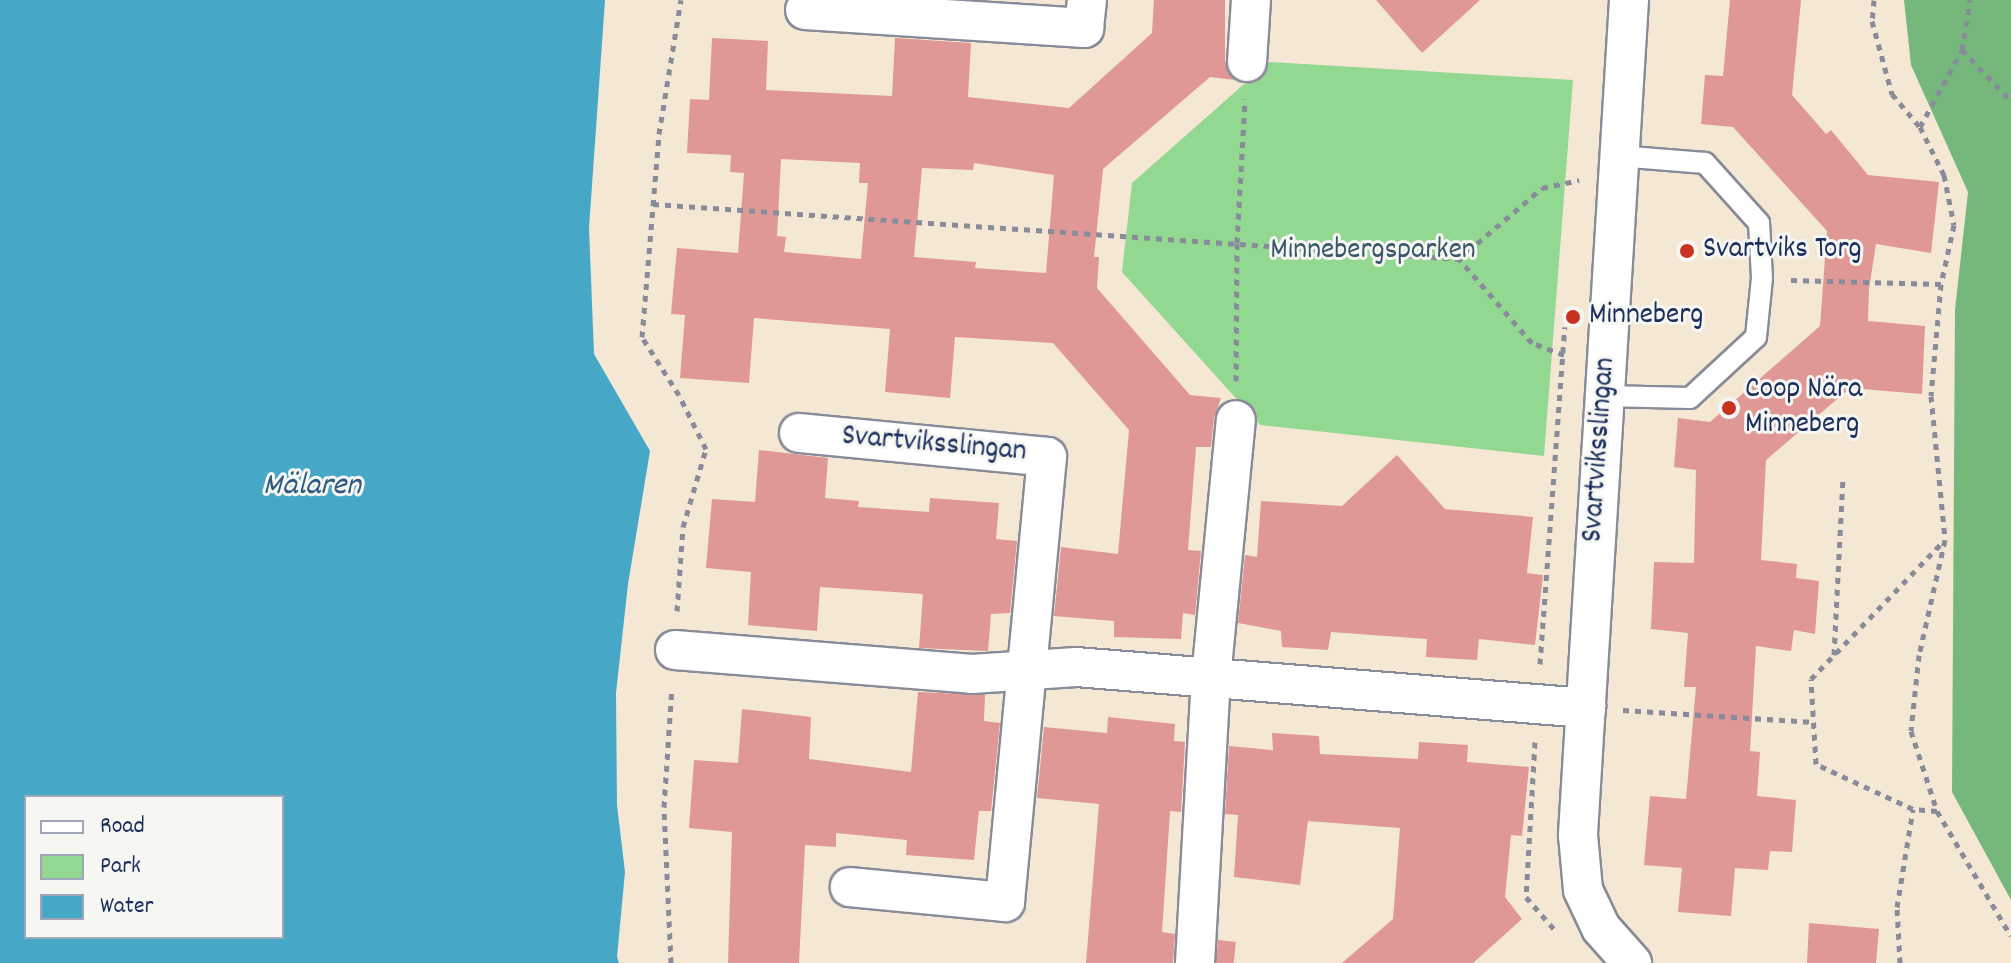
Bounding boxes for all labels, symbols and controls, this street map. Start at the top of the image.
place label: Svartviks Torg [1703,233,1862,269]
park label: Minnebergsparken [1270,234,1476,270]
marker: Svartviks Torg [1678,242,1696,260]
place label: Minneberg [1589,299,1703,335]
marker: Minneberg [1564,308,1582,326]
street label: Svartviksslingan [1577,356,1625,544]
place label: Coop Nära Minneberg [1745,373,1862,444]
marker: Coop Nära Minneberg [1720,399,1738,417]
street label: Svartviksslingan [840,420,1028,472]
water label: Mälaren [263,468,361,506]
legend [24,795,284,939]
text: Road [100,810,145,844]
text: Park [100,850,141,884]
text: Water [100,890,153,924]

